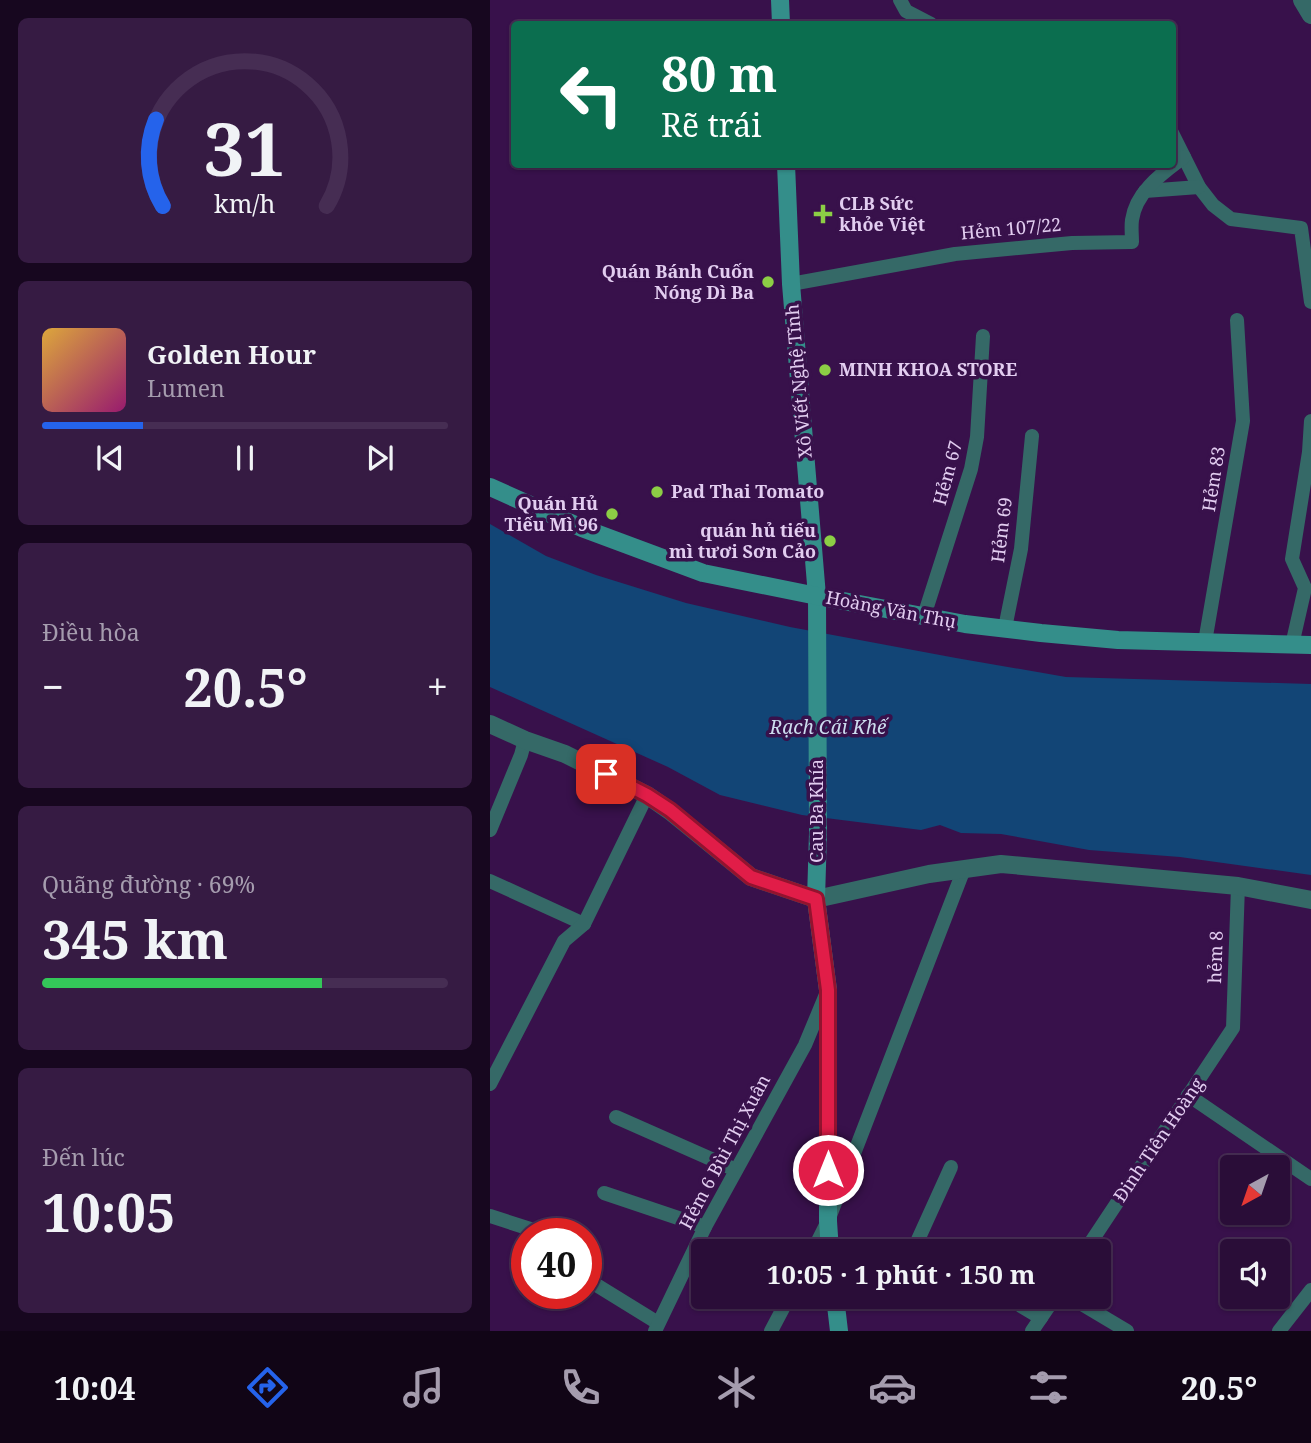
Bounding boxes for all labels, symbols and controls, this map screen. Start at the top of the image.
text: 80 m [661,40,777,106]
icon: left [546,49,637,140]
text: 31 [204,99,286,198]
text: Rẽ trái [661,103,761,146]
text: km/h [214,186,276,220]
place label: CLB Sức khỏe Việt [839,191,925,236]
marker: CLB Sức khỏe Việt [813,204,833,224]
street label: Hẻm 107/22 [960,212,1062,244]
place label: Quán Bánh Cuốn Nóng Dì Ba [602,259,754,304]
marker: Quán Bánh Cuốn Nóng Dì Ba [760,274,776,290]
street label: Xô Viết Nghệ Tĩnh [779,303,817,459]
text: Golden Hour [147,336,316,372]
place label: MINH KHOA STORE [839,357,1017,381]
marker: MINH KHOA STORE [817,362,833,378]
text: Lumen [147,372,225,404]
street label: Hẻm 67 [927,438,967,508]
icon: previous [91,439,129,477]
icon: pause [226,439,264,477]
icon: next [361,439,399,477]
street label: Hẻm 83 [1196,445,1230,513]
place label: Pad Thai Tomato [671,479,824,503]
marker: Pad Thai Tomato [649,484,665,500]
place label: Quán Hủ Tiếu Mì 96 [504,491,598,536]
street label: Hẻm 69 [985,496,1017,564]
marker: Quán Hủ Tiếu Mì 96 [604,506,620,522]
place label: quán hủ tiếu mì tươi Sơn Cảo [669,518,816,563]
marker: quán hủ tiếu mì tươi Sơn Cảo [822,533,838,549]
street label: Hoàng Văn Thụ [824,585,959,634]
text: Điều hòa [42,616,140,648]
text: 20.5° [183,651,308,722]
text: − [42,660,64,712]
text: + [427,660,448,712]
water label: Rạch Cái Khế [769,714,890,740]
pin [576,744,636,804]
icon: arrive [587,755,625,793]
street label: Cau Ba Khía [804,759,828,863]
text: Quãng đường · 69% [42,868,255,900]
text: 345 km [42,903,228,974]
street label: hẻm 8 [1202,930,1228,984]
street label: Hẻm 6 Bùi Thị Xuân [673,1070,775,1233]
street label: Đinh Tiên Hoàng [1108,1072,1209,1206]
position arrow [791,1133,865,1207]
text: Đến lúc [42,1141,125,1173]
north arrow [1220,1155,1290,1225]
map controls [1220,1155,1290,1309]
text: 10:05 [42,1176,175,1247]
speed limit sign: 40 [511,1218,602,1309]
button: sound [1220,1239,1290,1309]
text: 10:05 · 1 phút · 150 m [767,1256,1035,1292]
icon: directions [243,1363,292,1412]
icon: music [399,1363,448,1412]
icon: phone [556,1363,605,1412]
icon: climate [712,1363,761,1412]
icon: car [868,1363,917,1412]
icon: filters [1024,1363,1073,1412]
text: 10:04 [54,1366,136,1409]
text: 20.5° [1181,1366,1257,1409]

